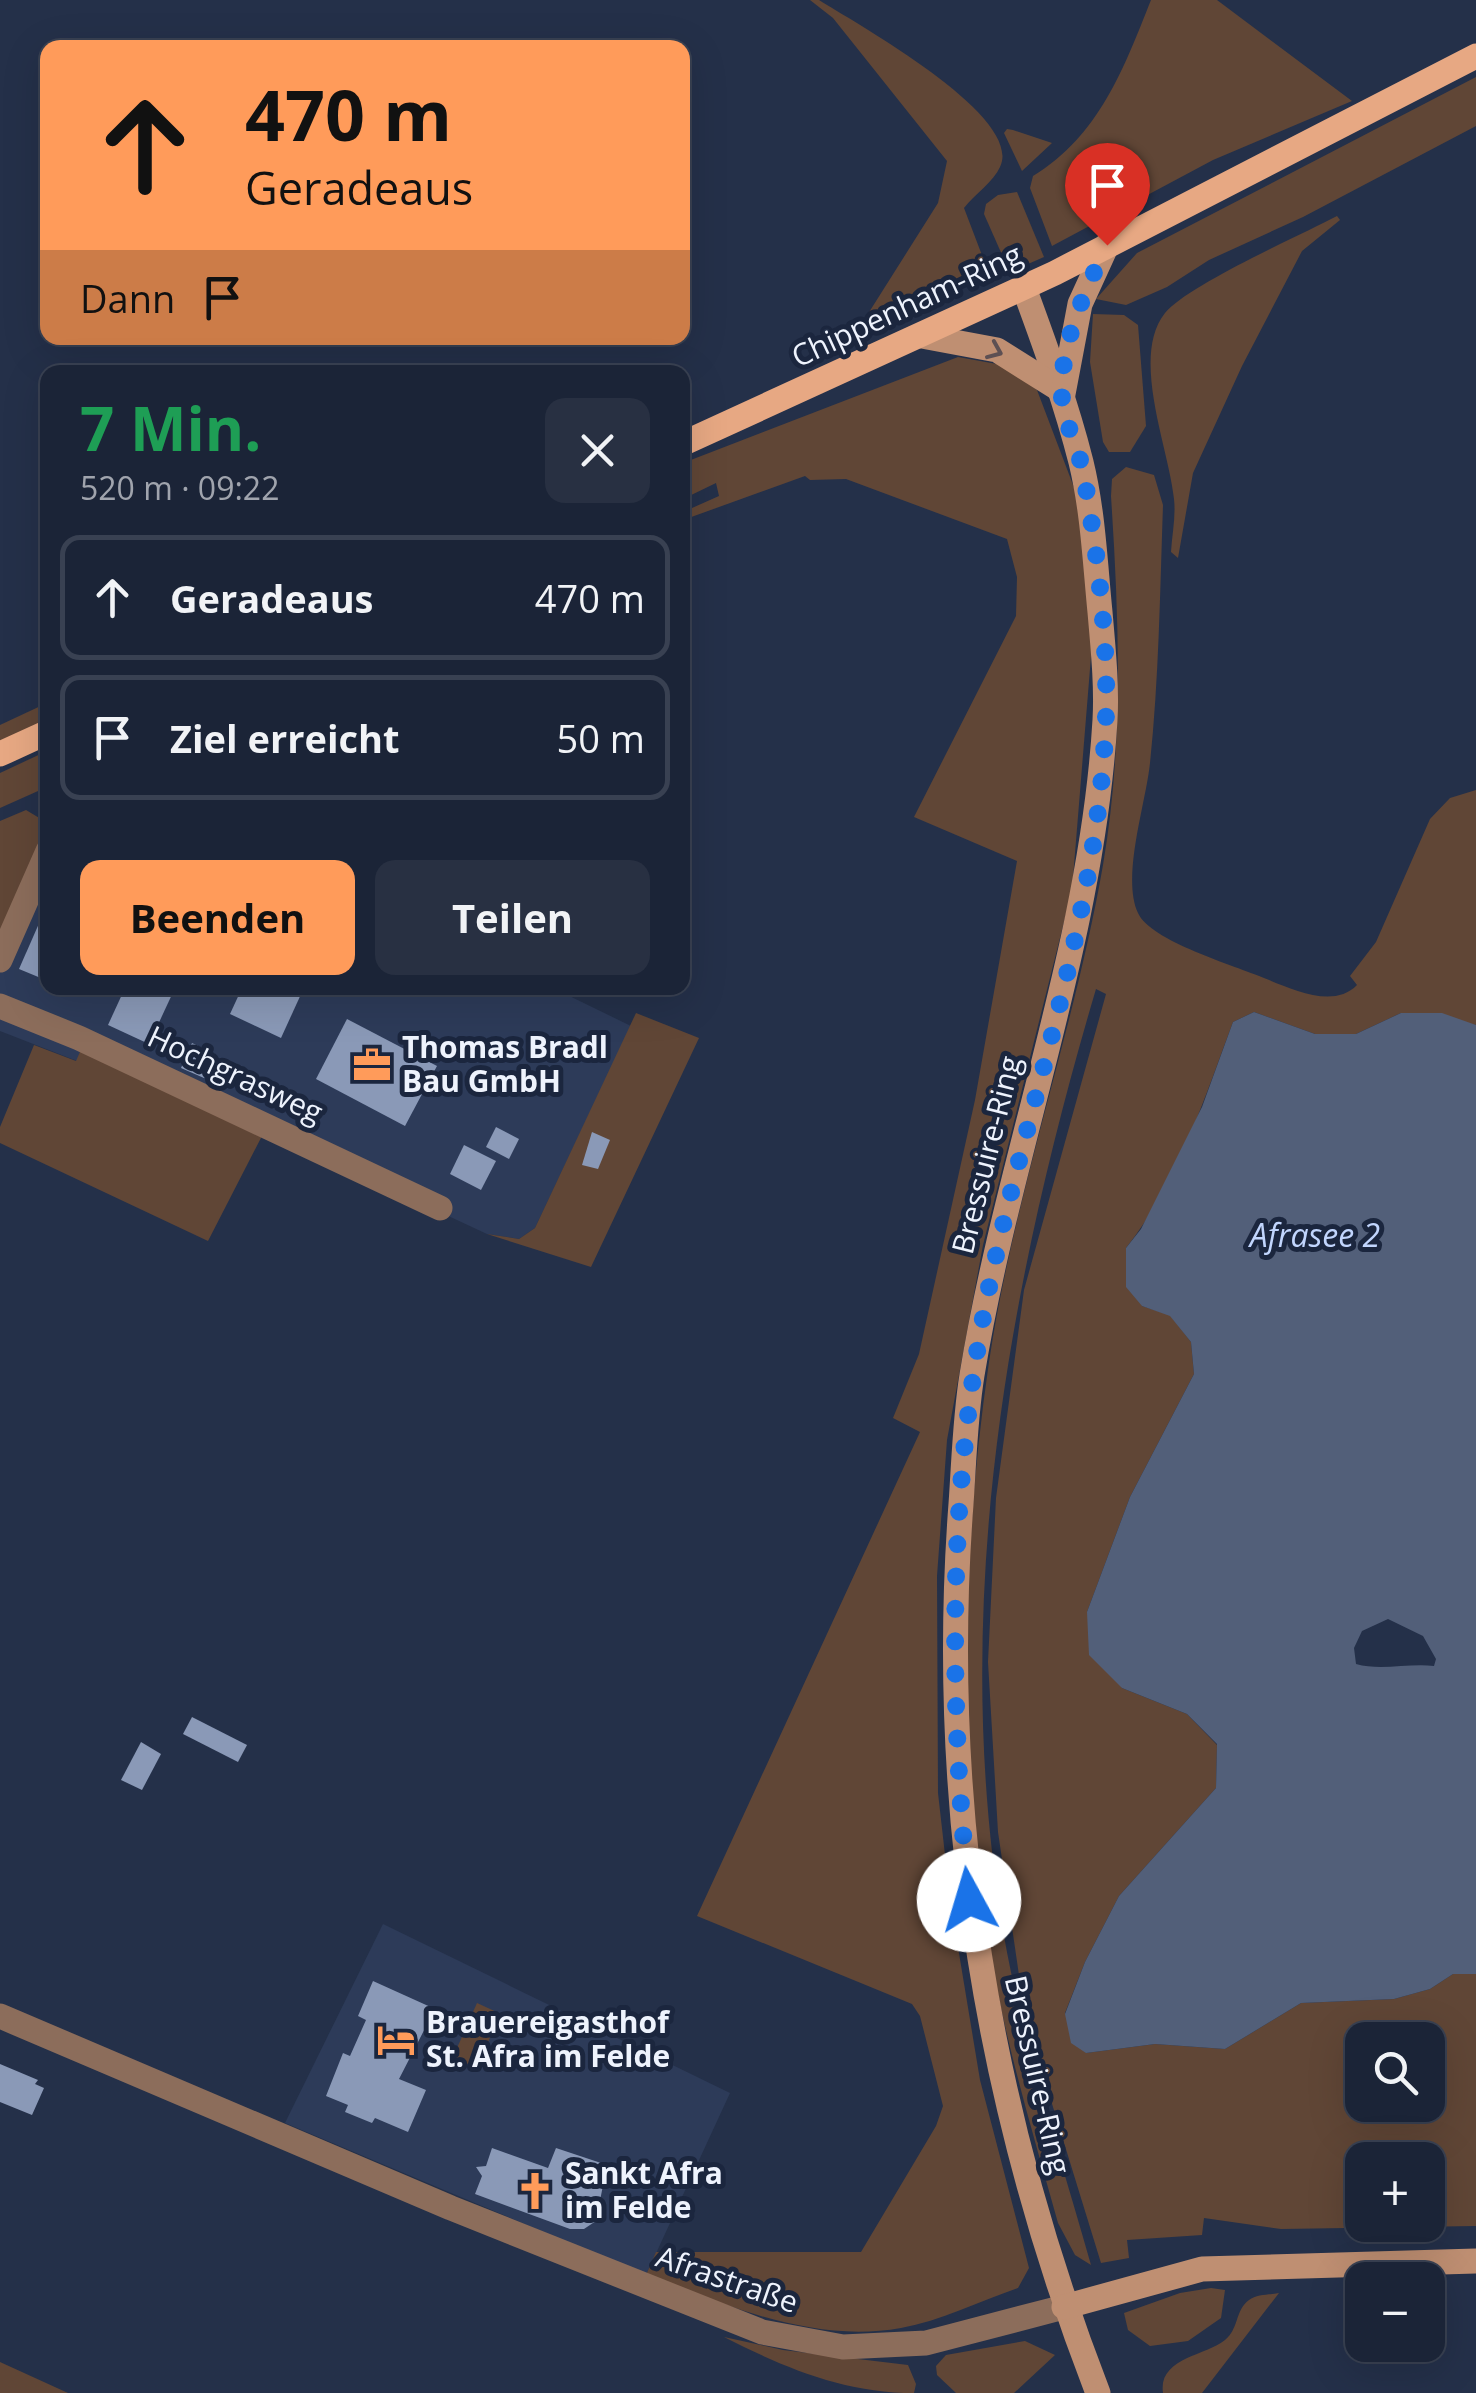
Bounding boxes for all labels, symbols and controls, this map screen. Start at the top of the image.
text: 470 m [245,66,452,162]
icon: ahead [80,80,210,210]
pin [1065,143,1150,246]
text: Geradeaus [245,157,473,218]
icon: arrive [1080,158,1135,213]
street label: Chippenham-Ring [784,233,1028,376]
icon: arrive [195,270,250,325]
text: Dann [80,272,175,324]
one-way arrow [985,339,1003,359]
text: 7 Min. [80,387,261,469]
button: close [545,398,650,503]
text: 520 m · 09:22 [80,466,279,509]
icon: ahead [85,570,140,625]
text: Geradeaus [170,572,374,624]
text: 470 m [535,572,645,624]
icon: arrive [85,710,140,765]
text: Ziel erreicht [170,712,400,764]
text: 50 m [556,712,645,764]
button: Beenden [80,860,355,975]
button: Teilen [375,860,650,975]
street label: Hochgrasweg [141,1015,330,1132]
place label: Thomas Bradl Bau GmbH [402,1026,608,1101]
office icon: Thomas Bradl Bau GmbH [351,1044,393,1086]
street label: Bressuire-Ring [941,1051,1030,1258]
water label: Afrasee 2 [1248,1213,1380,1256]
position arrow [917,1848,1021,1952]
street label: Bressuire-Ring [996,1971,1081,2178]
place label: Brauereigasthof St. Afra im Felde [426,2001,670,2076]
hotel icon: Brauereigasthof St. Afra im Felde [375,2019,417,2061]
map controls [1345,2022,1445,2362]
button: search [1345,2022,1445,2122]
button: + [1345,2142,1445,2242]
place label: Sankt Afra im Felde [565,2152,723,2227]
church icon: Sankt Afra im Felde [514,2170,556,2212]
street label: Afrastraße [651,2235,804,2322]
button: − [1345,2262,1445,2362]

